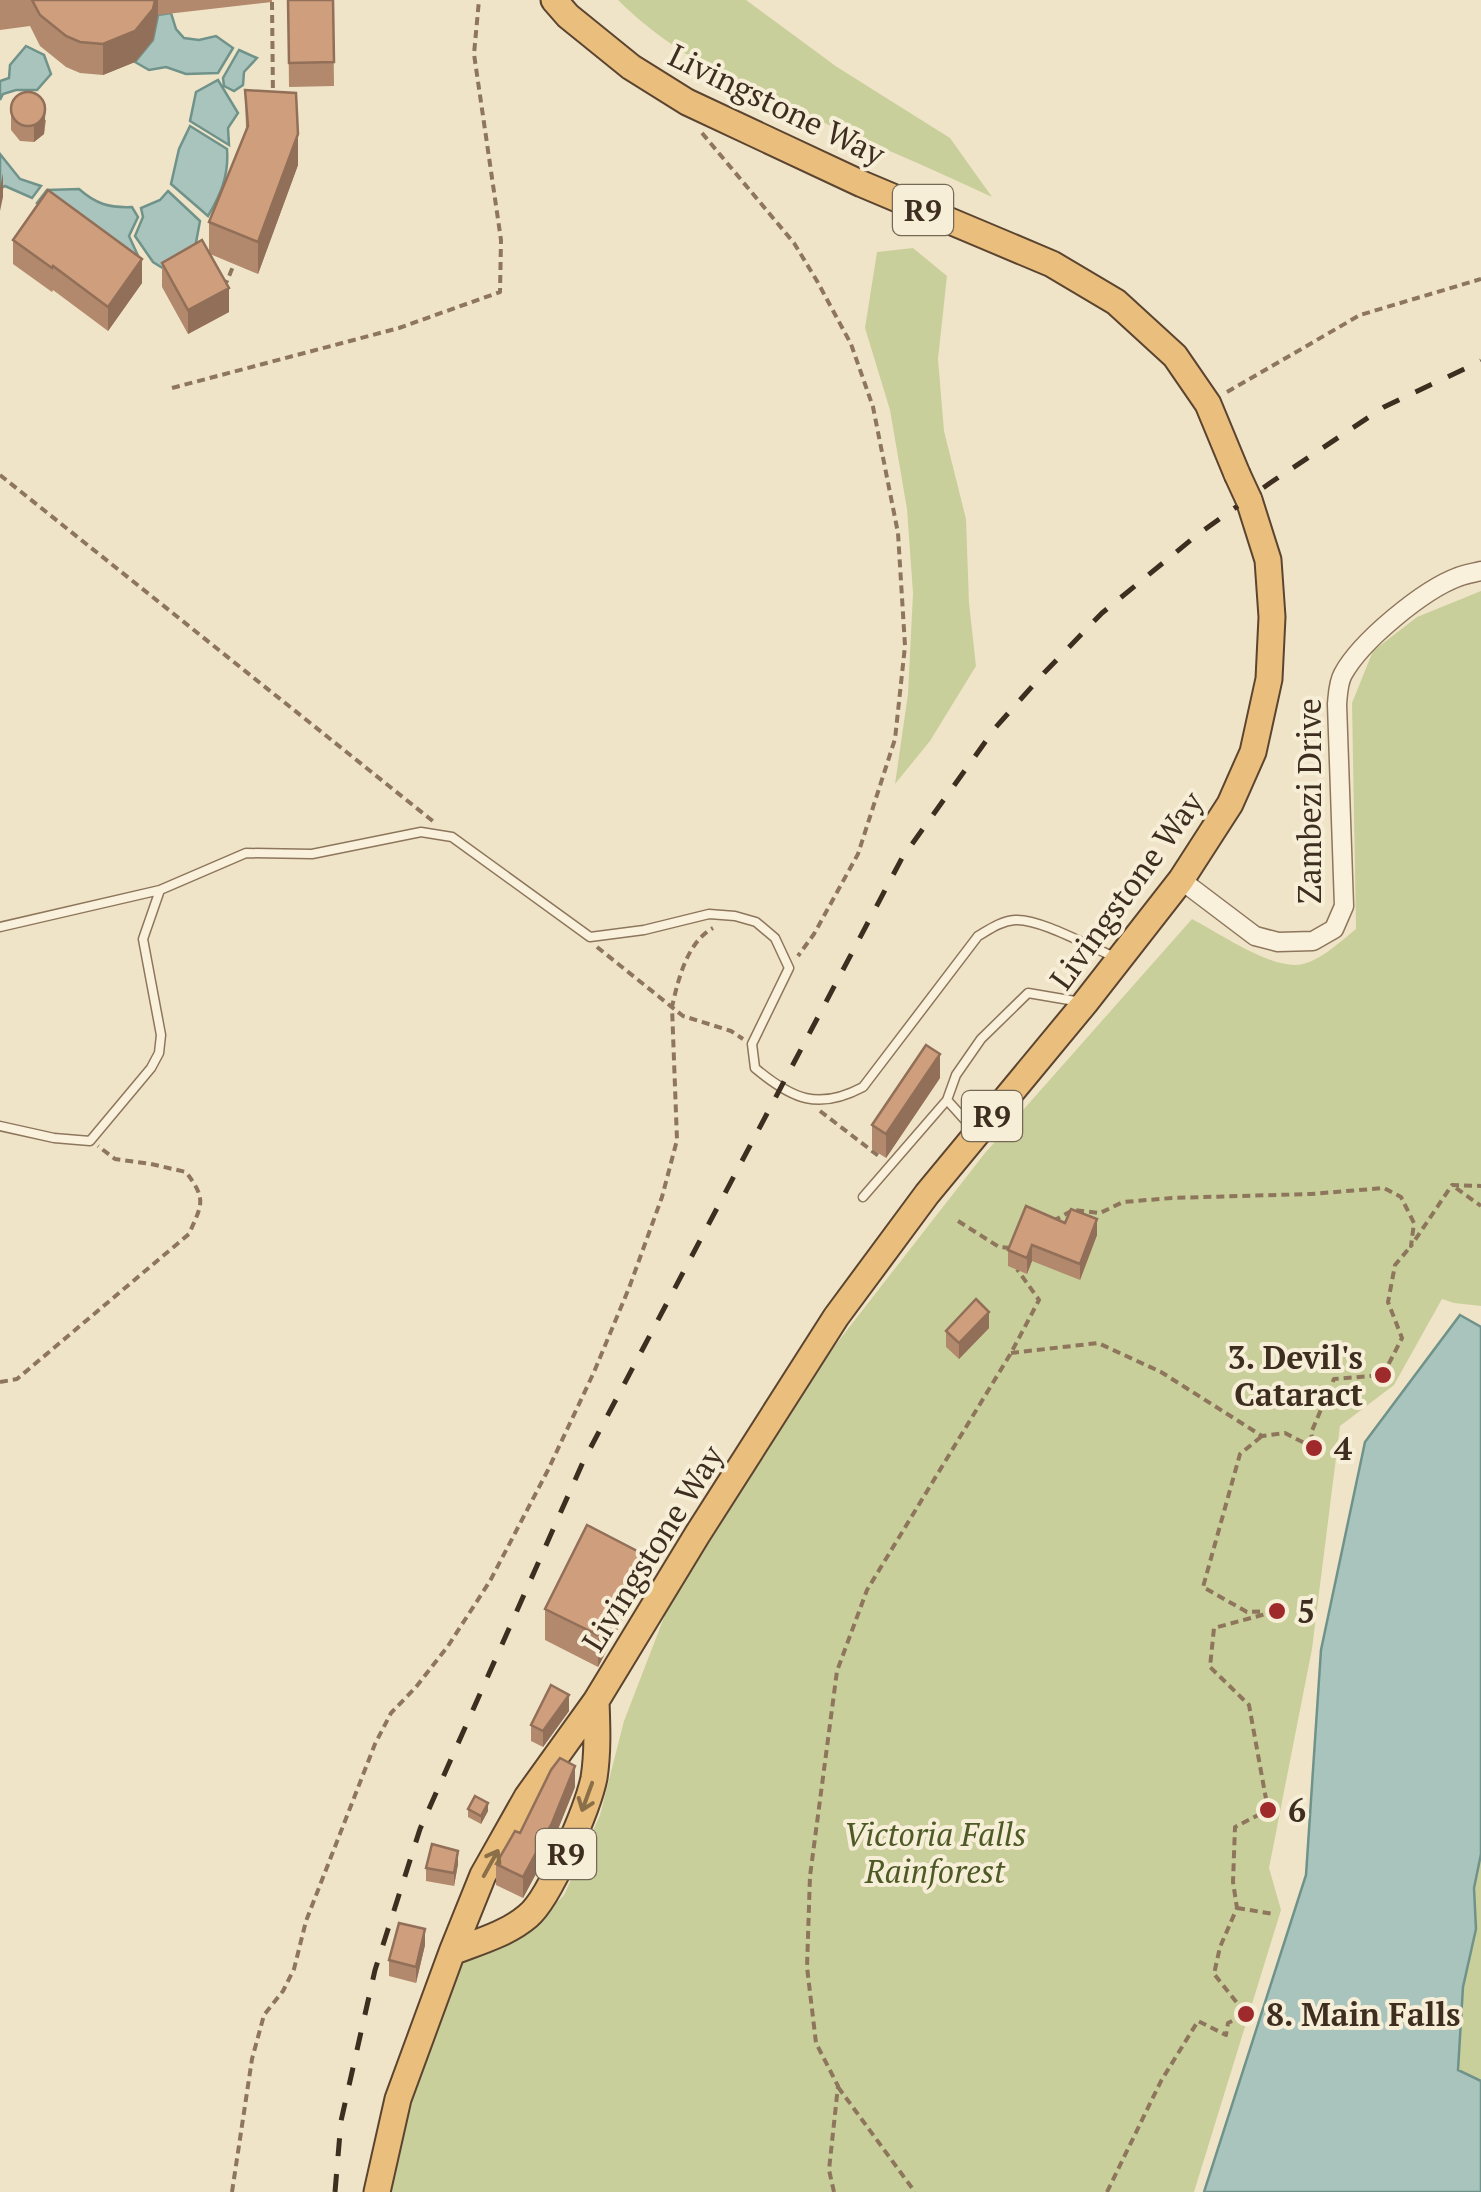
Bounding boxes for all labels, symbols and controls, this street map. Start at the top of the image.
street label: Livingstone Way [662,34,893,175]
road number: R9 [893,185,953,235]
street label: Zambezi Drive [1288,698,1330,904]
street label: Livingstone Way [1040,782,1213,998]
road number: R9 [962,1091,1022,1141]
place label: 3. Devil's Cataract [1228,1336,1363,1415]
marker: 3. Devil's Cataract [1372,1364,1394,1386]
place label: 4 [1334,1427,1352,1469]
street label: Livingstone Way [572,1436,733,1659]
marker: 4 [1303,1437,1325,1459]
place label: 5 [1297,1590,1315,1632]
marker: 5 [1266,1600,1288,1622]
one-way arrow [577,1781,595,1812]
place label: 6 [1288,1789,1306,1831]
marker: 6 [1257,1799,1279,1821]
park label: Victoria Falls Rainforest [844,1813,1026,1892]
road number: R9 [536,1829,596,1879]
one-way arrow [481,1848,501,1878]
place label: 8. Main Falls [1266,1993,1460,2035]
marker: 8. Main Falls [1235,2003,1257,2025]

